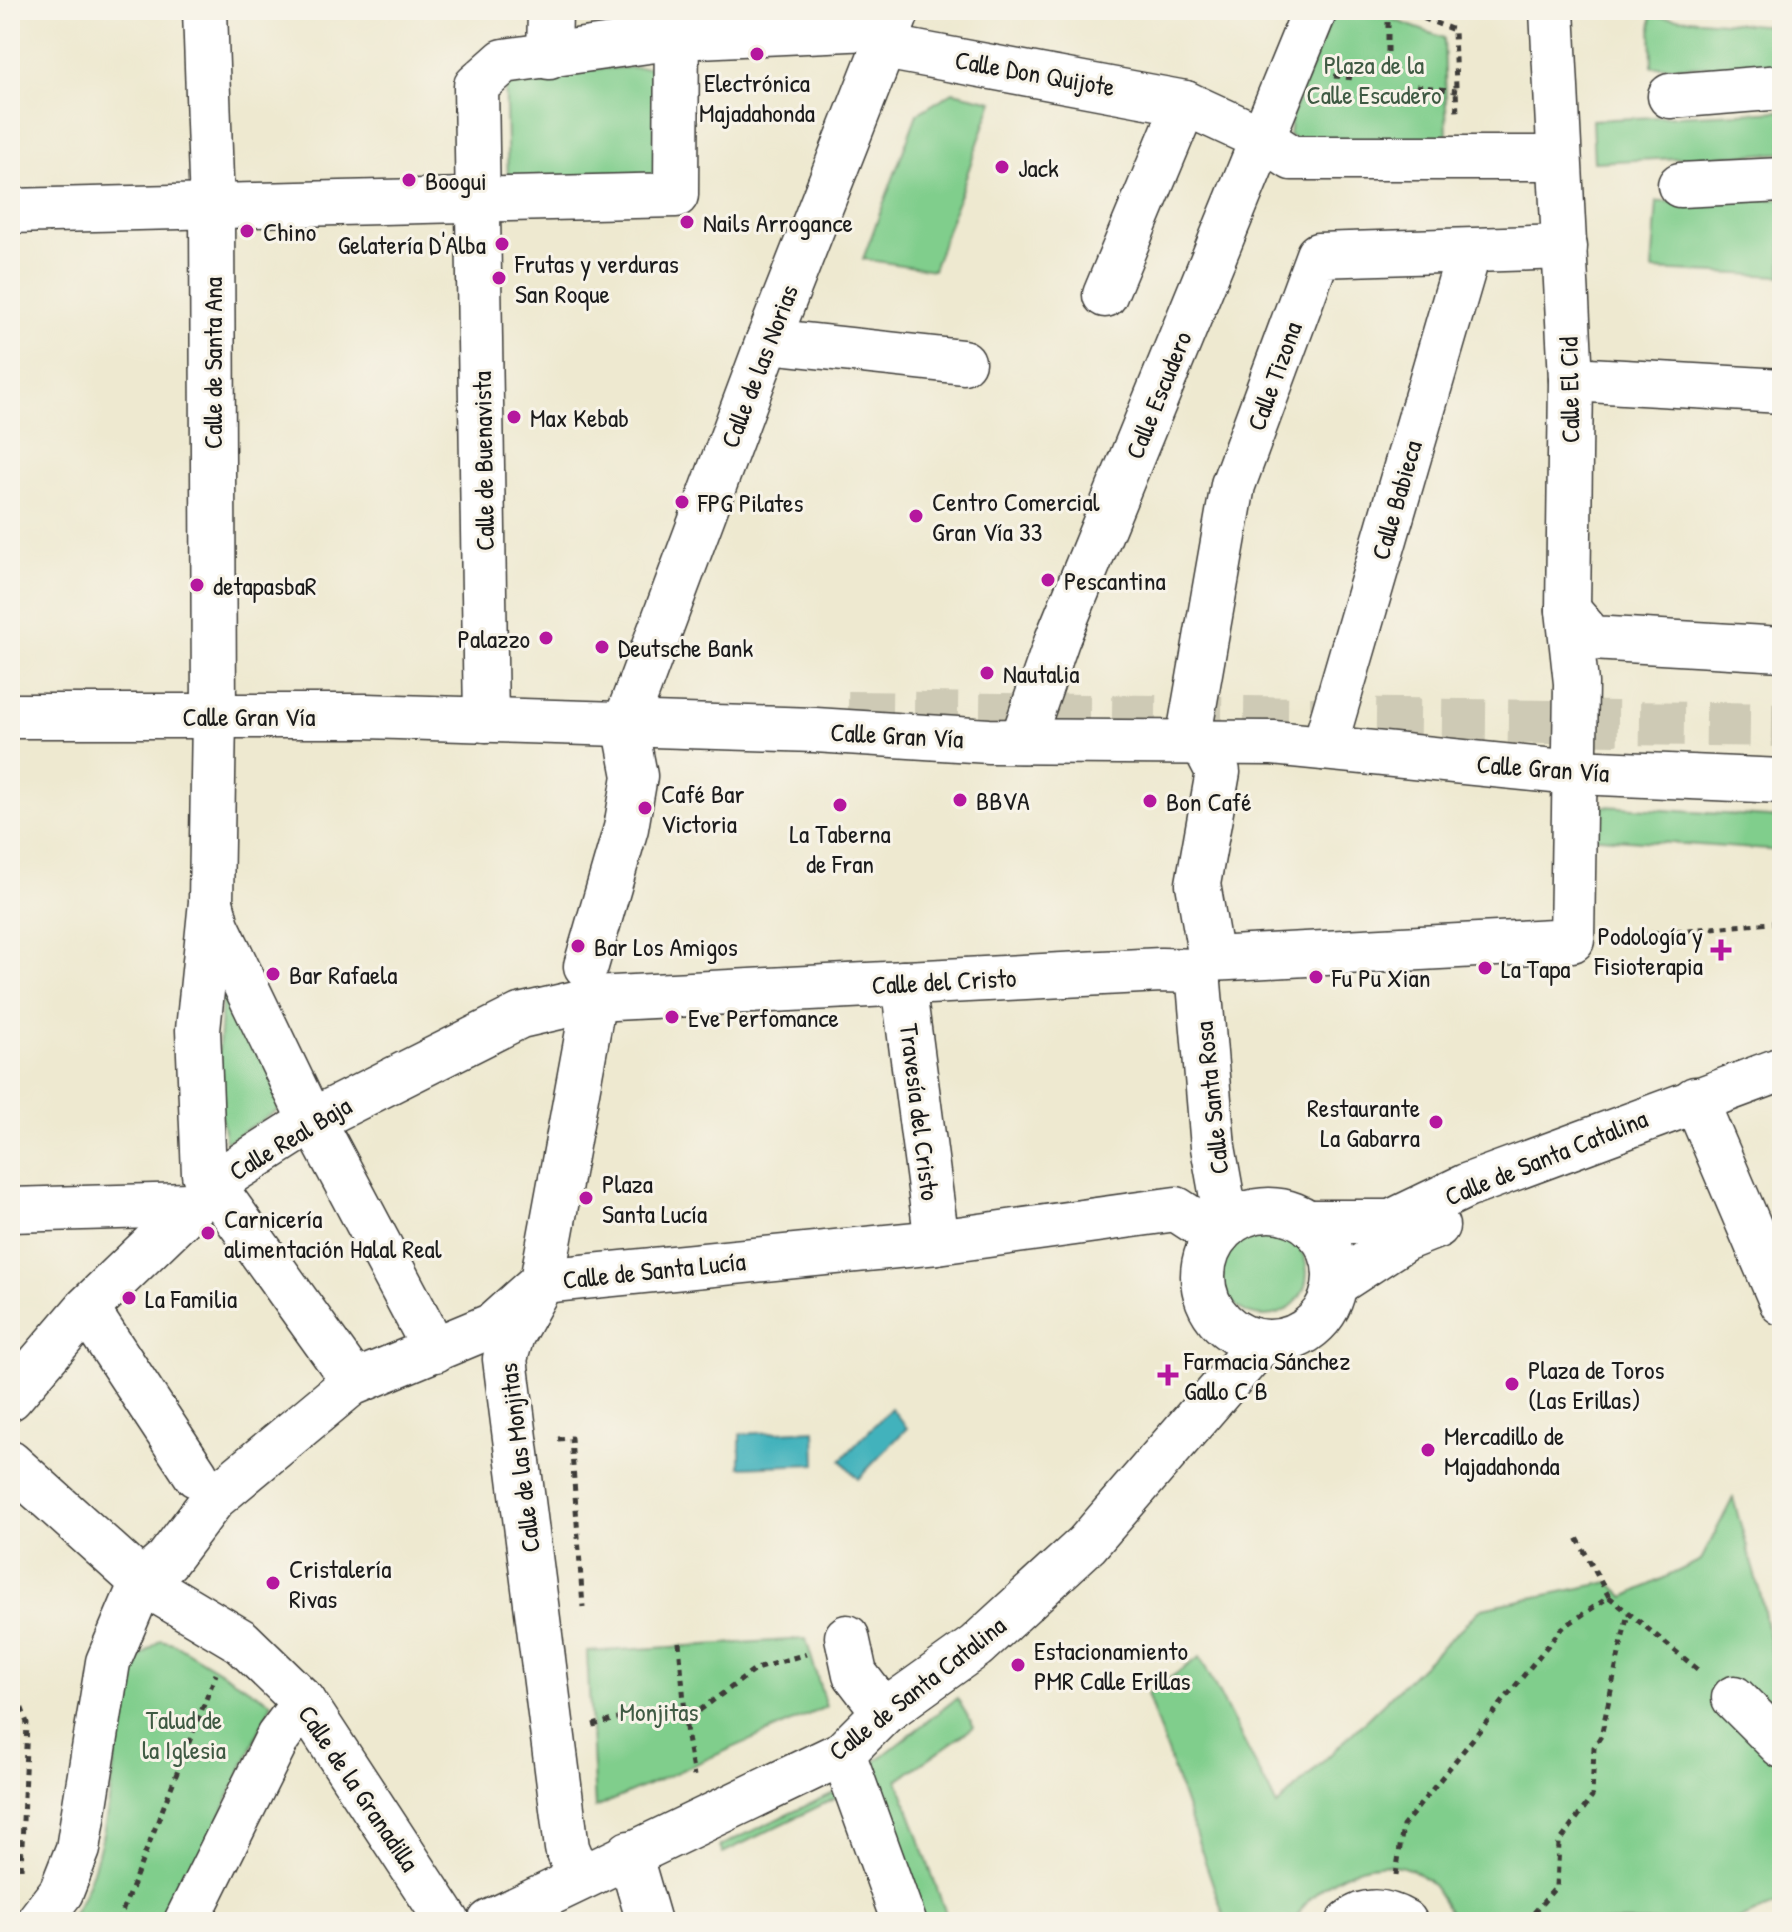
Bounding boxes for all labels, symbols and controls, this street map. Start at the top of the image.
street label: Calle Don Quijote [952,42,1118,104]
marker: Electrónica Majadahonda [748,45,766,63]
park label: Plaza de la Calle Escudero [1307,47,1441,112]
place label: Electrónica Majadahonda [699,65,815,130]
place label: Jack [1018,150,1059,185]
marker: Jack [993,158,1011,176]
place label: Boogui [425,163,487,198]
marker: Boogui [400,171,418,189]
place label: Nails Arrogance [703,205,853,240]
marker: Nails Arrogance [678,213,696,231]
place label: Chino [263,214,316,249]
marker: Chino [238,222,256,240]
place label: Gelatería D'Alba [338,227,486,262]
marker: Gelatería D'Alba [493,235,511,253]
place label: Frutas y verduras San Roque [514,246,679,311]
marker: Frutas y verduras San Roque [490,269,508,287]
street label: Calle de Santa Ana [195,277,230,449]
street label: Calle de las Norias [712,279,806,453]
street label: Calle Tizona [1238,317,1310,435]
street label: Calle Escudero [1116,326,1200,464]
street label: Calle El Cid [1551,336,1587,444]
street label: Calle de Buenavista [464,371,502,551]
place label: Max Kebab [530,400,629,435]
marker: Max Kebab [505,408,523,426]
street label: Calle Babieca [1362,436,1430,564]
place label: Centro Comercial Gran Vía 33 [932,484,1100,549]
place label: FPG Pilates [697,485,803,520]
marker: FPG Pilates [673,493,691,511]
marker: Centro Comercial Gran Vía 33 [907,507,925,525]
place label: Pescantina [1064,563,1166,598]
place label: detapasbaR [213,568,317,603]
marker: Pescantina [1039,571,1057,589]
marker: detapasbaR [188,576,206,594]
place label: Palazzo [457,621,530,656]
marker: Palazzo [537,629,555,647]
place label: Deutsche Bank [618,630,754,665]
marker: Deutsche Bank [593,638,611,656]
place label: Nautalia [1003,656,1080,691]
marker: Nautalia [978,664,996,682]
street label: Calle Gran Vía [182,699,316,734]
street label: Calle Gran Vía [830,714,964,756]
street label: Calle Gran Vía [1475,746,1611,790]
place label: Café Bar Victoria [661,776,745,841]
place label: BBVA [976,783,1030,818]
place label: Bon Café [1166,784,1252,819]
marker: BBVA [951,791,969,809]
marker: Bon Café [1141,792,1159,810]
marker: La Taberna de Fran [831,796,849,814]
marker: Café Bar Victoria [636,799,654,817]
place label: La Taberna de Fran [789,816,891,881]
place label: Podología y Fisioterapia [1593,918,1703,983]
place label: Bar Los Amigos [594,929,738,964]
marker: Bar Los Amigos [569,937,587,955]
marker: Podología y Fisioterapia [1710,939,1732,961]
place label: La Tapa [1501,951,1571,986]
place label: Bar Rafaela [289,957,397,992]
marker: La Tapa [1476,959,1494,977]
street label: Calle del Cristo [871,960,1017,1002]
place label: Fu Pu Xian [1331,960,1430,995]
marker: Bar Rafaela [264,965,282,983]
marker: Fu Pu Xian [1307,968,1325,986]
place label: Eve Perfomance [688,1000,839,1035]
marker: Eve Perfomance [663,1008,681,1026]
street label: Calle Santa Rosa [1186,1020,1236,1176]
street label: Travesía del Cristo [892,1022,948,1202]
street label: Calle Real Baja [222,1088,358,1188]
place label: Restaurante La Gabarra [1307,1090,1420,1155]
street label: Calle de Santa Catalina [1439,1100,1653,1214]
marker: Restaurante La Gabarra [1427,1113,1445,1131]
place label: Plaza Santa Lucía [602,1166,707,1231]
marker: Plaza Santa Lucía [577,1189,595,1207]
place label: Carnicería alimentación Halal Real [224,1201,442,1266]
marker: Carnicería alimentación Halal Real [199,1224,217,1242]
street label: Calle de Santa Lucía [561,1243,747,1297]
place label: La Familia [145,1281,237,1316]
marker: La Familia [120,1289,138,1307]
place label: Farmacia Sánchez Gallo C B [1183,1343,1350,1408]
place label: Plaza de Toros (Las Erillas) [1528,1352,1665,1417]
street label: Calle de las Monjitas [490,1361,548,1555]
marker: Farmacia Sánchez Gallo C B [1159,1366,1177,1384]
marker: Plaza de Toros (Las Erillas) [1503,1375,1521,1393]
place label: Mercadillo de Majadahonda [1444,1418,1564,1483]
marker: Mercadillo de Majadahonda [1419,1441,1437,1459]
place label: Cristalería Rivas [289,1551,392,1616]
marker: Cristalería Rivas [264,1574,282,1592]
street label: Calle de Santa Catalina [821,1608,1013,1768]
place label: Estacionamiento PMR Calle Erillas [1034,1633,1190,1698]
marker: Estacionamiento PMR Calle Erillas [1009,1656,1027,1674]
park label: Monjitas [620,1694,698,1729]
street label: Calle de la Granadilla [290,1698,428,1878]
park label: Talud de la Iglesia [142,1702,226,1767]

